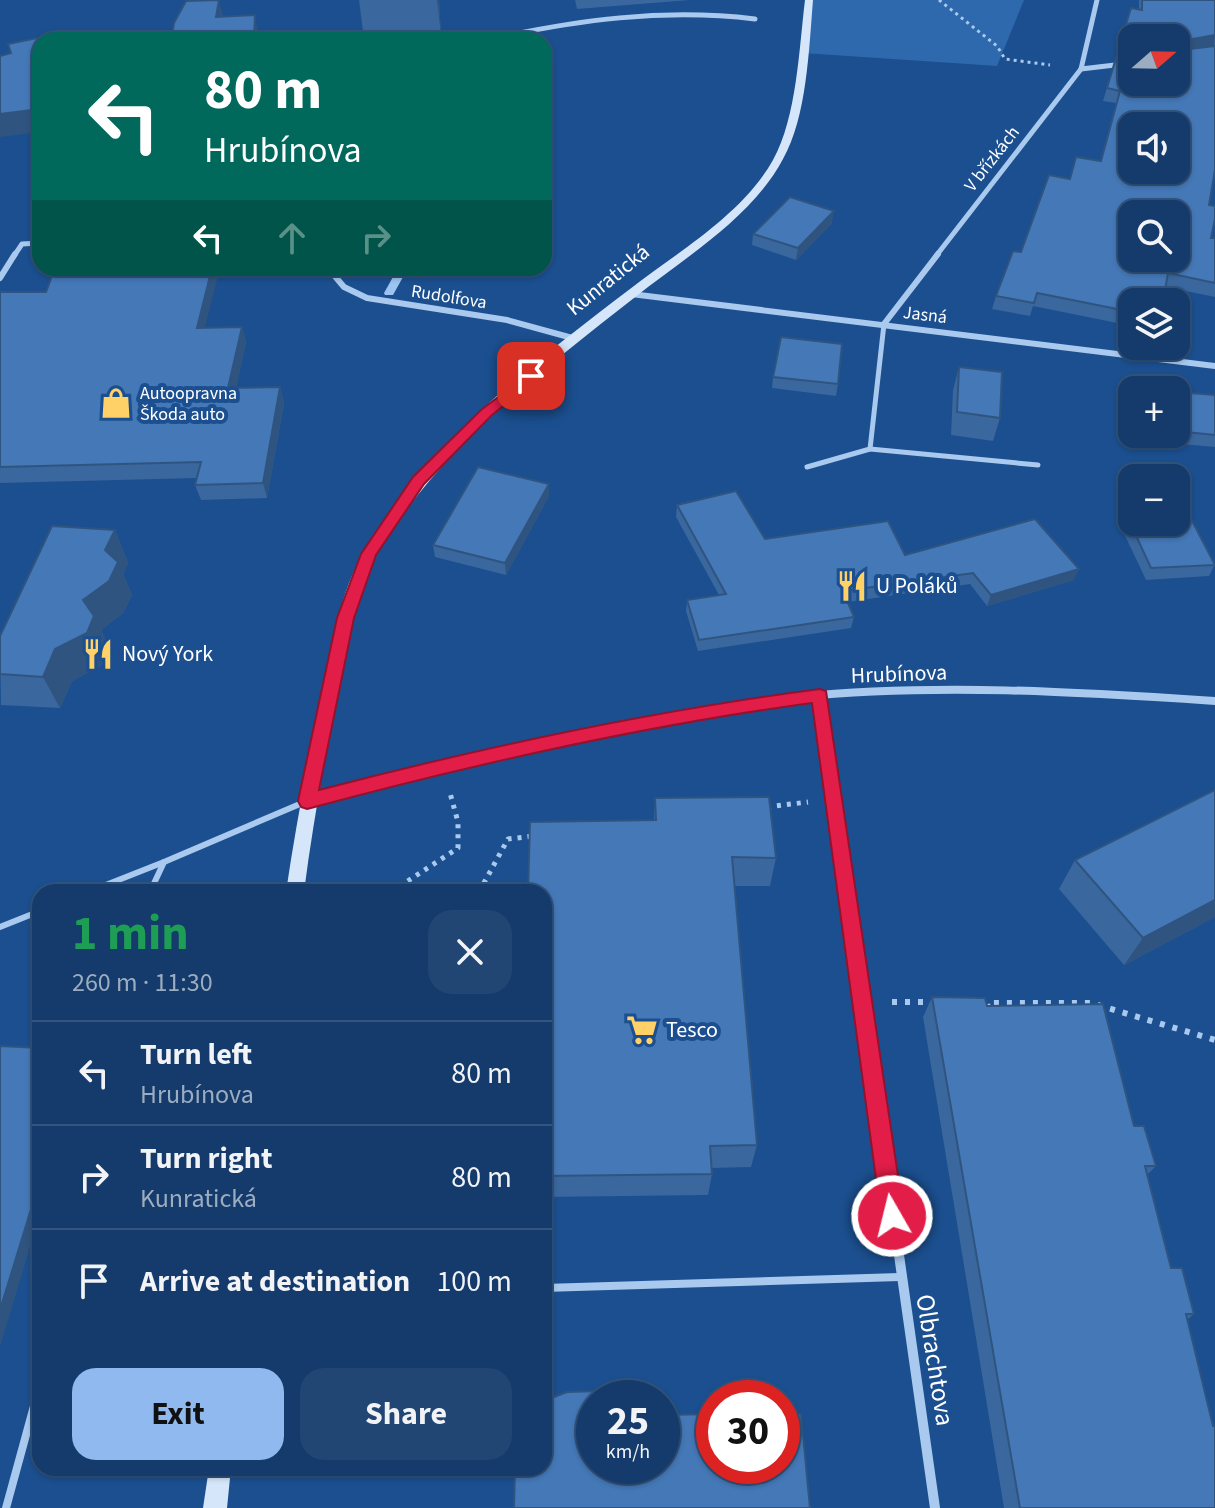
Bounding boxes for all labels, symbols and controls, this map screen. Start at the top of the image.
north arrow [1118,24,1190,96]
map controls [1118,24,1190,536]
text: 80 m [204,51,322,130]
icon: left [72,64,176,168]
button: sound [1118,112,1190,184]
street label: V břízkách [958,121,1026,197]
text: Hrubínova [204,125,362,176]
button: search [1118,200,1190,272]
icon: left [186,216,230,260]
icon: ahead [270,216,314,260]
icon: right [354,216,398,260]
street label: Kunratická [559,236,657,324]
street label: Rudolfova [409,279,489,315]
button: layers [1118,288,1190,360]
street label: Jasná [902,300,948,330]
pin [497,342,565,410]
icon: arrive [509,354,553,398]
button: + [1118,376,1190,448]
place label: Autoopravna Škoda auto [140,381,237,427]
shop icon: Autoopravna Škoda auto [99,386,133,420]
button: − [1118,464,1190,536]
restaurant icon: U Poláků [835,569,869,603]
place label: U Poláků [876,570,958,602]
restaurant icon: Nový York [81,637,115,671]
place label: Nový York [122,638,213,670]
street label: Hrubínova [850,656,948,692]
text: 1 min [72,900,189,968]
button: close [428,910,512,994]
text: 260 m · 11:30 [72,964,213,1001]
supermarket icon: Tesco [625,1013,659,1047]
place label: Tesco [666,1014,718,1046]
text: Turn left [140,1033,252,1076]
icon: left [72,1051,116,1095]
text: 80 m [451,1052,512,1095]
text: Hrubínova [140,1076,254,1113]
text: Turn right [140,1137,272,1180]
icon: right [72,1155,116,1199]
text: 80 m [451,1156,512,1199]
position arrow [850,1174,934,1258]
text: Kunratická [140,1180,257,1217]
icon: arrive [72,1259,116,1303]
text: Arrive at destination [140,1260,410,1303]
text: 100 m [436,1260,512,1303]
street label: Olbrachtova [906,1291,964,1429]
button: Exit [72,1368,284,1460]
button: Share [300,1368,512,1460]
speed limit sign: 30 [696,1380,800,1484]
text: 25 [607,1393,649,1450]
text: km/h [606,1438,650,1466]

